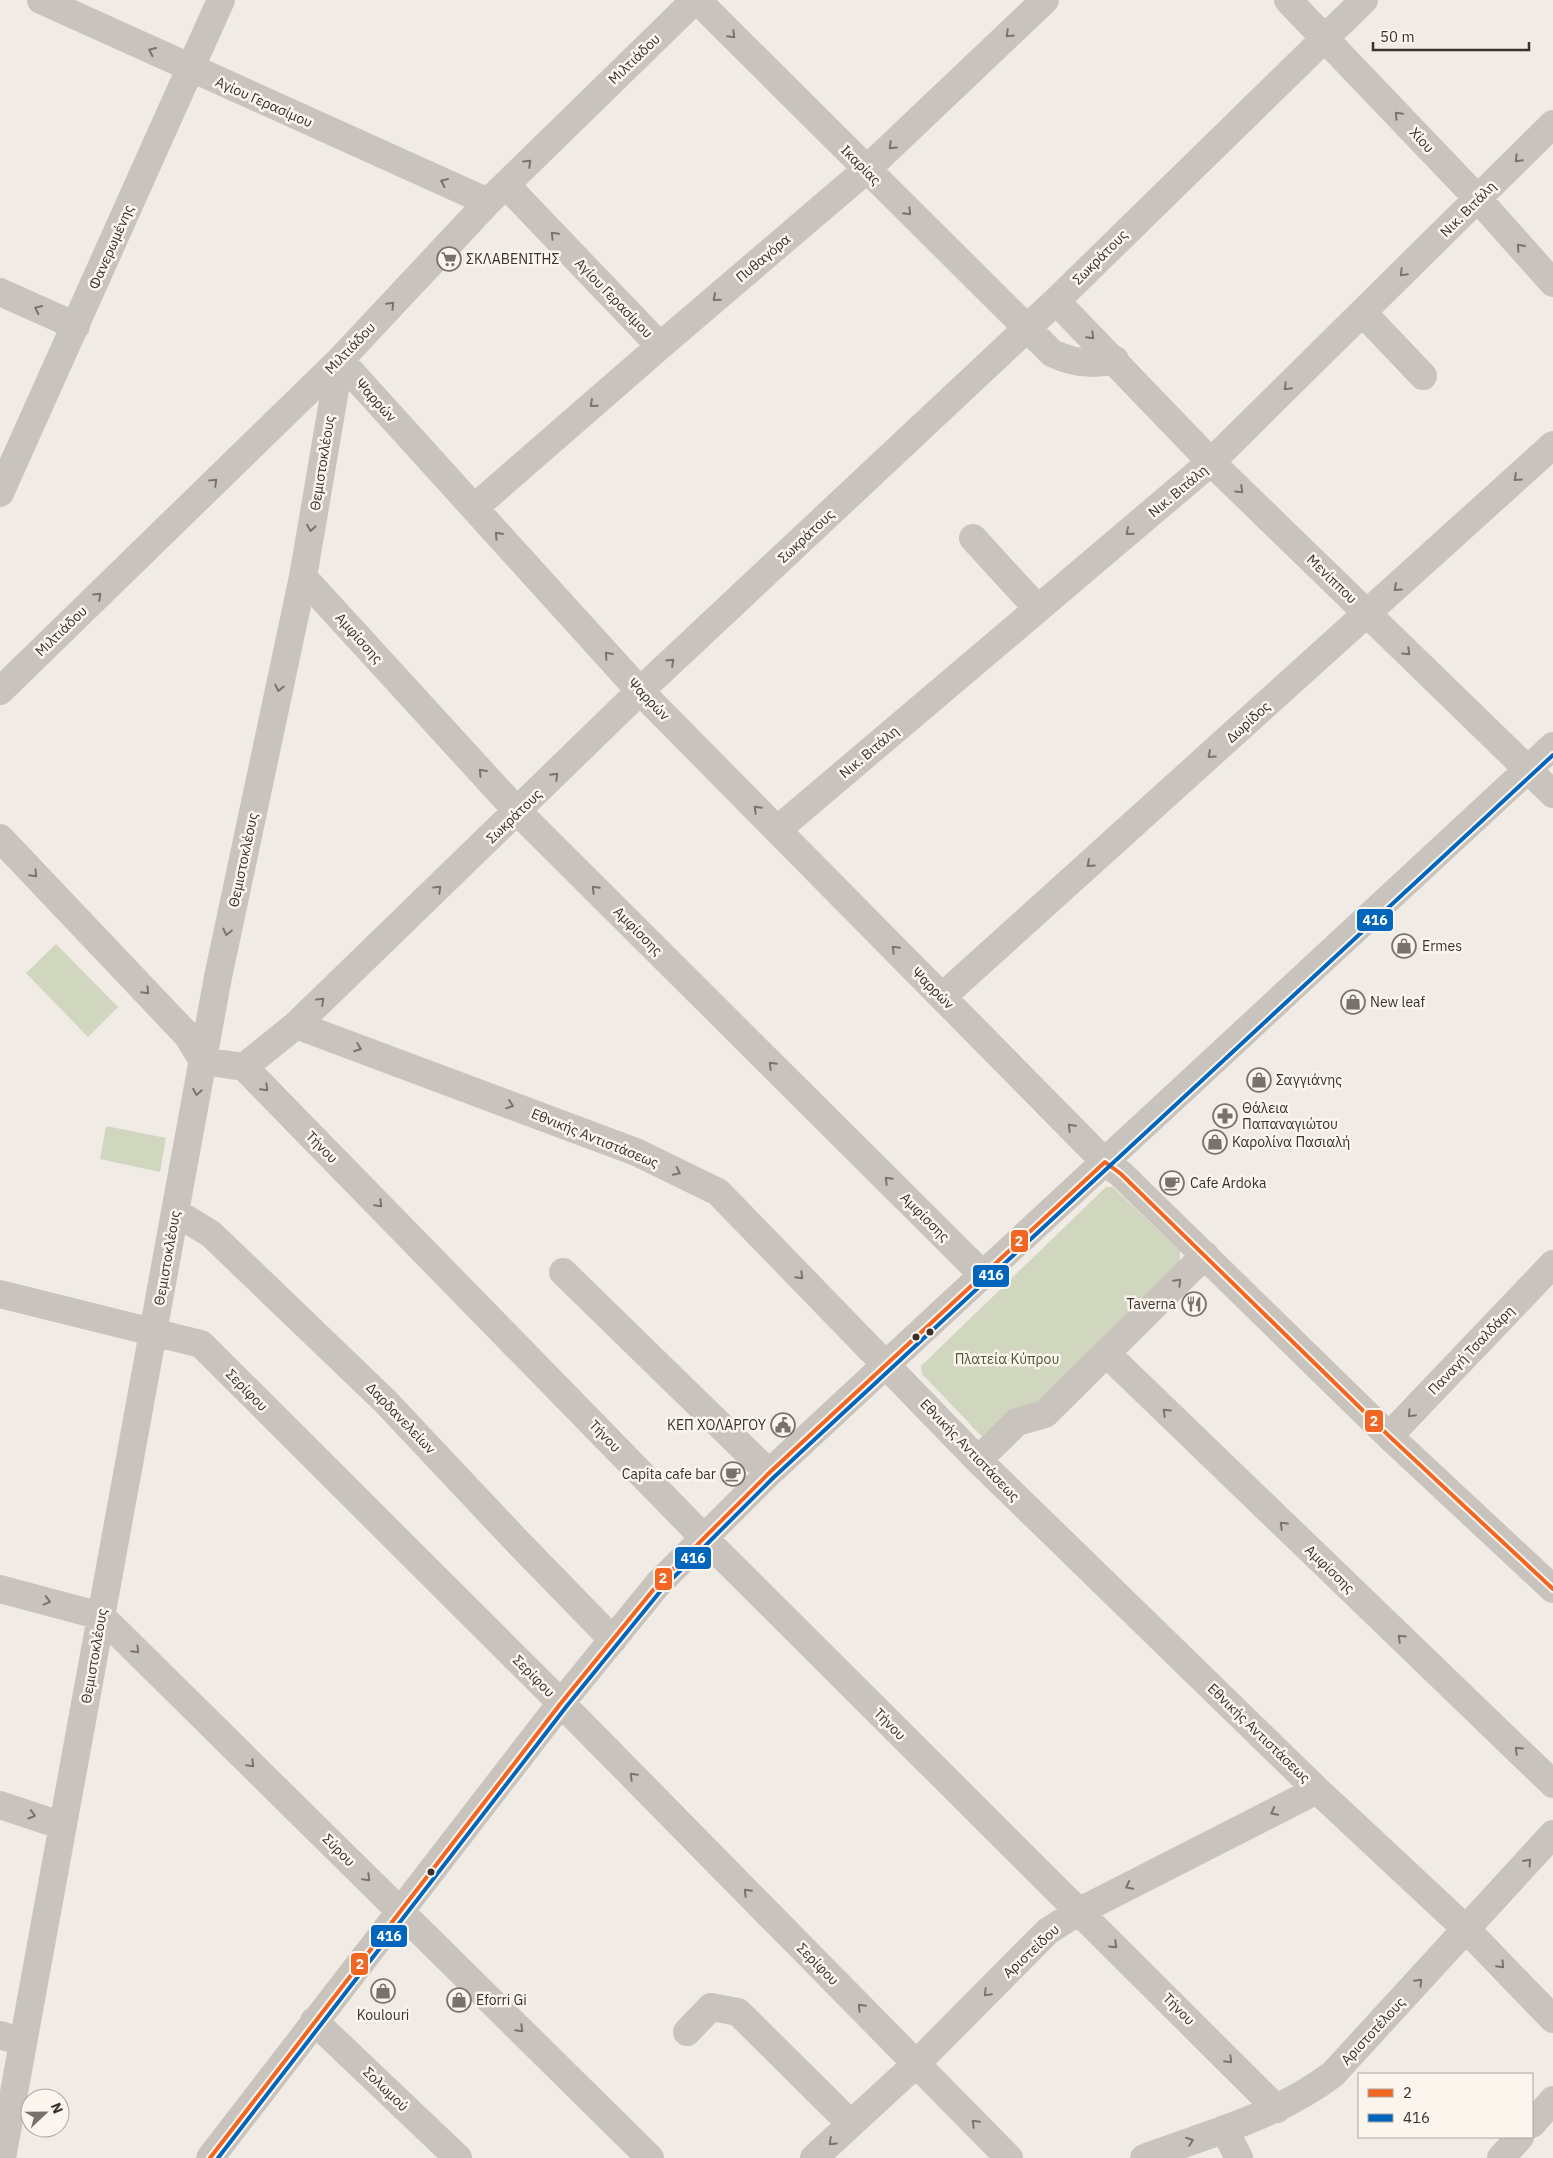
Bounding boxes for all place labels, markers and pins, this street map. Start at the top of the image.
supermarket icon: ΣΚΛΑΒΕΝΙΤΗΣ [436,246,462,272]
place label: ΣΚΛΑΒΕΝΙΤΗΣ [466,250,559,268]
shop icon: Ermes [1391,933,1417,959]
place label: Ermes [1422,937,1462,955]
shop icon: New leaf [1340,989,1366,1015]
place label: New leaf [1370,993,1426,1011]
shop icon: Σαγγιάνης [1246,1067,1272,1093]
place label: Σαγγιάνης [1276,1071,1342,1089]
place label: Θάλεια Παπαναγιώτου [1242,1099,1338,1133]
pharmacy icon: Θάλεια Παπαναγιώτου [1212,1103,1238,1129]
shop icon: Καρολίνα Πασιαλή [1202,1129,1228,1155]
place label: Καρολίνα Πασιαλή [1232,1133,1350,1151]
cafe icon: Cafe Ardoka [1159,1170,1185,1196]
place label: Cafe Ardoka [1190,1174,1267,1192]
restaurant icon: Taverna [1181,1291,1207,1317]
place label: Taverna [1127,1295,1177,1313]
unlabelled marker [925,1327,935,1337]
unlabelled marker [911,1332,921,1342]
public building icon: ΚΕΠ ΧΟΛΑΡΓΟΥ [770,1412,796,1438]
place label: ΚΕΠ ΧΟΛΑΡΓΟΥ [667,1416,767,1434]
cafe icon: Capita cafe bar [720,1461,746,1487]
place label: Capita cafe bar [622,1465,716,1483]
unlabelled marker [426,1867,436,1877]
shop icon: Koulouri [370,1978,396,2004]
shop icon: Eforri Gi [446,1987,472,2013]
place label: Eforri Gi [476,1991,527,2009]
place label: Koulouri [357,2006,409,2024]

